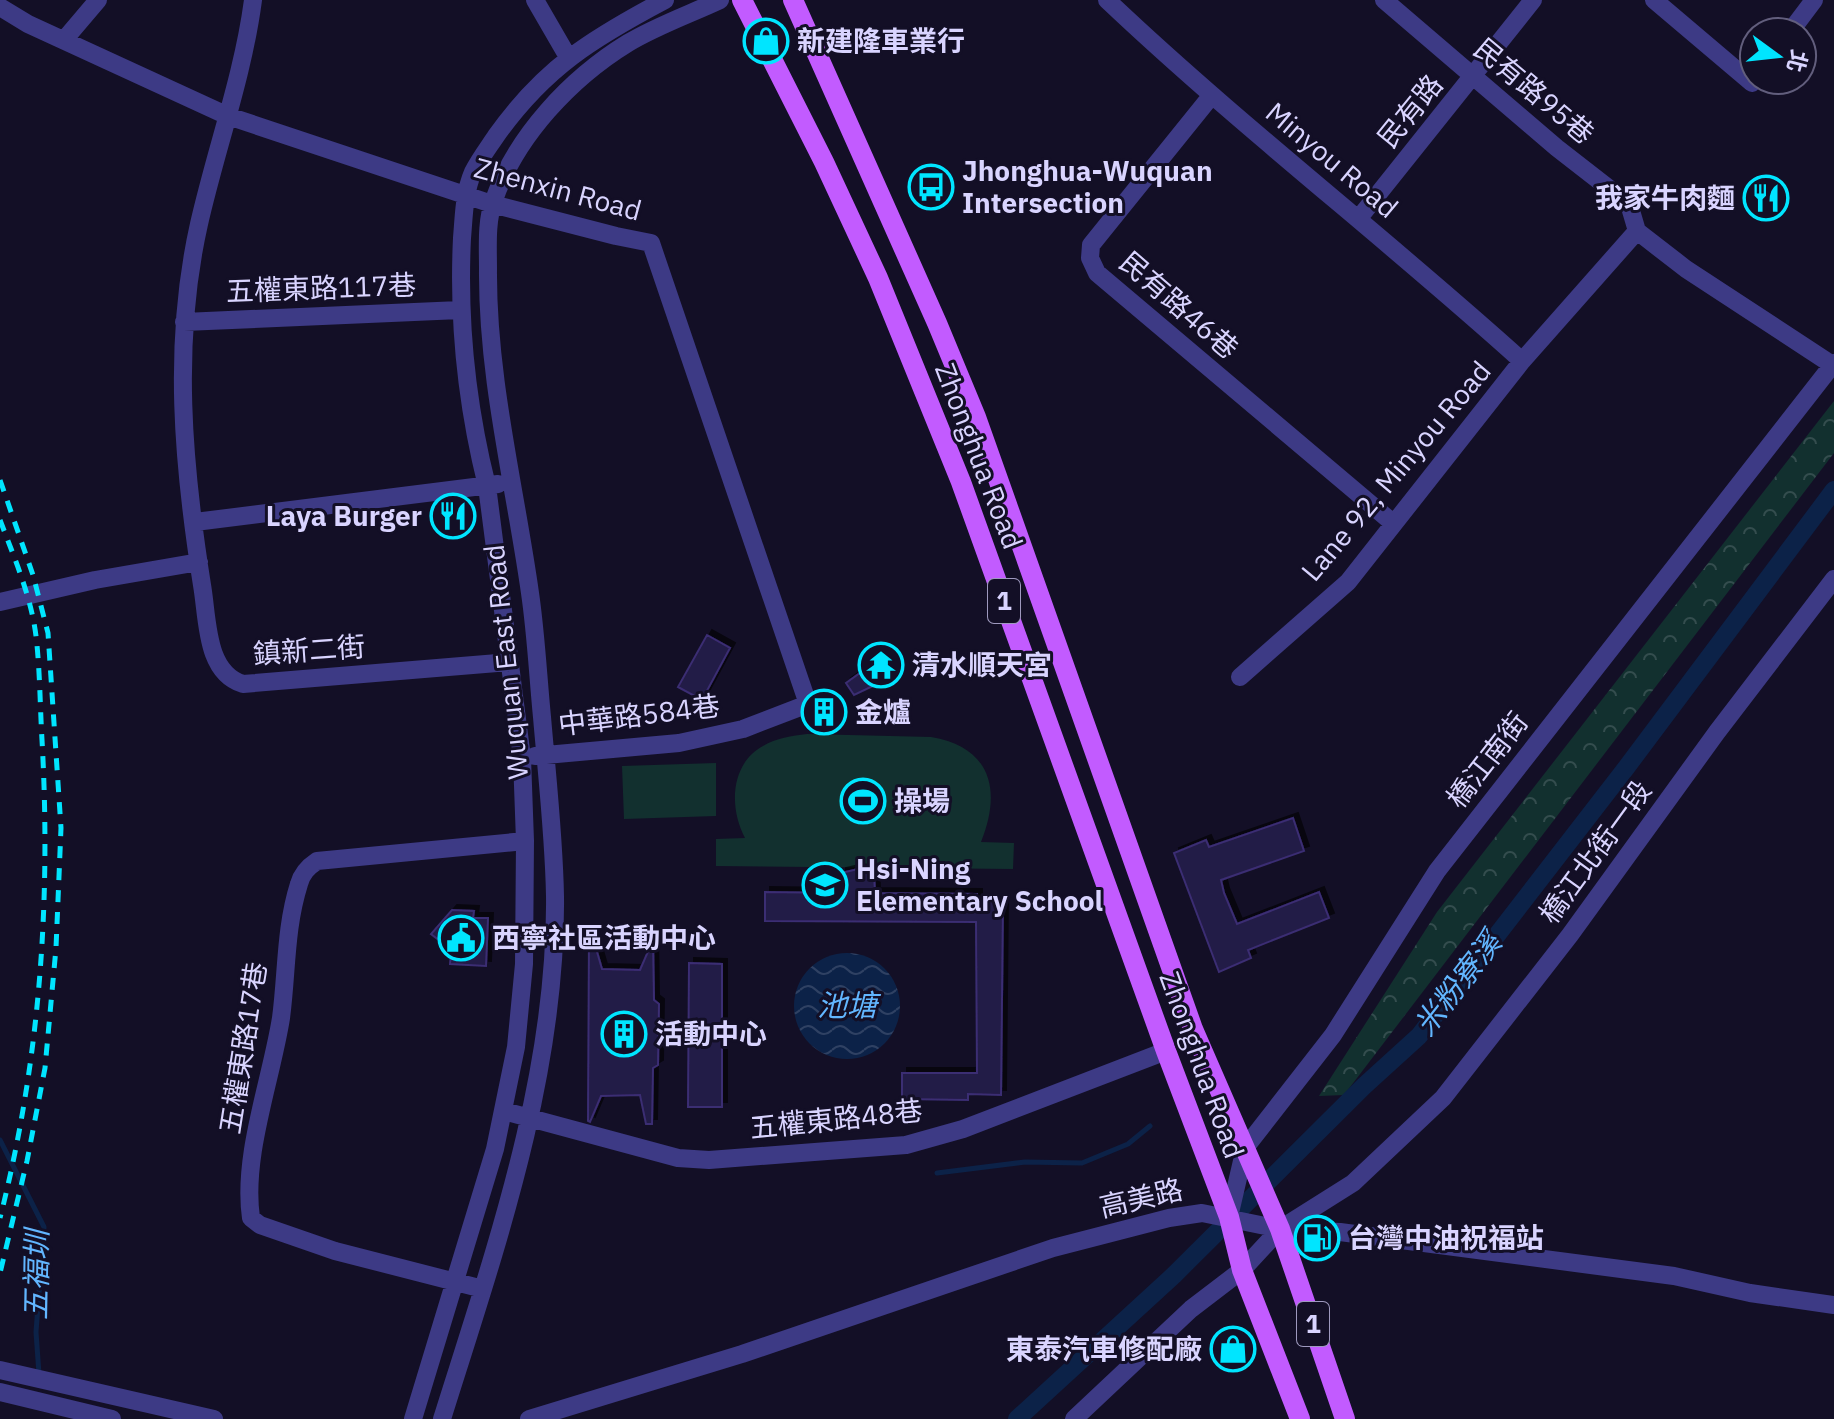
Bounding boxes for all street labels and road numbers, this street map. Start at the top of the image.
street label: 民有路95巷 [1467,30,1602,152]
street label: 民有路 [1369,66,1450,155]
street label: Minyou Road [1258,93,1406,226]
street label: Zhenxin Road [471,148,646,229]
street label: 民有路46巷 [1112,243,1246,366]
street label: 五權東路117巷 [225,266,417,309]
street label: Lane 92, Minyou Road [1293,353,1499,588]
street label: Zhonghua Road [927,358,1032,554]
street label: Wuquan East Road [475,543,536,781]
road number: 1 [988,579,1020,623]
street label: 鎮新二街 [252,627,366,672]
street label: 中華路584巷 [556,686,722,743]
street label: 橋江南街 [1438,704,1536,815]
street label: 橋江北街一段 [1530,773,1659,931]
street label: 五權東路17巷 [211,959,274,1137]
street label: Zhonghua Road [1152,966,1253,1163]
street label: 五權東路48巷 [748,1091,924,1146]
street label: 高美路 [1096,1170,1186,1225]
road number: 1 [1297,1302,1329,1346]

